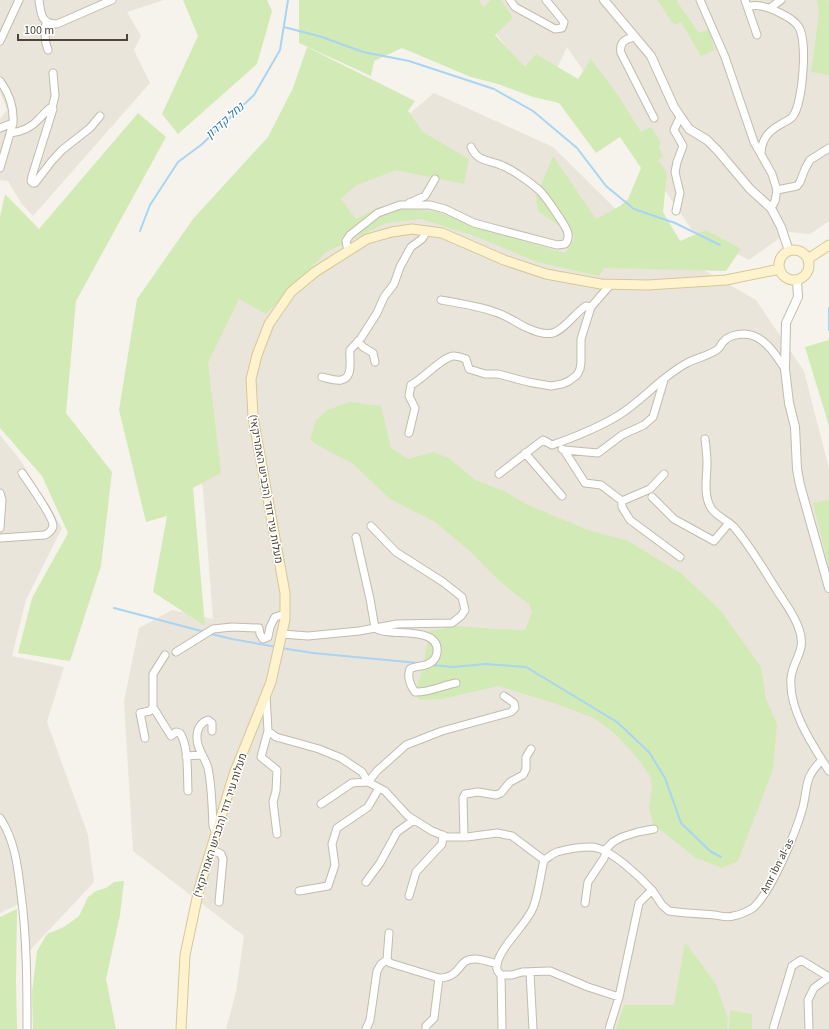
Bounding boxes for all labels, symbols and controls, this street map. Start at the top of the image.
scale bar [18,16,127,42]
text: 100 m [24,22,54,39]
water label: נחל קדרון [202,98,249,143]
street label: מעלות עיר דוד (הכביש האמריקאי) [246,413,287,565]
street label: מעלות עיר דוד (הכביש האמריקאי) [190,751,250,899]
street label: Amr ibn al-as [757,836,797,896]

